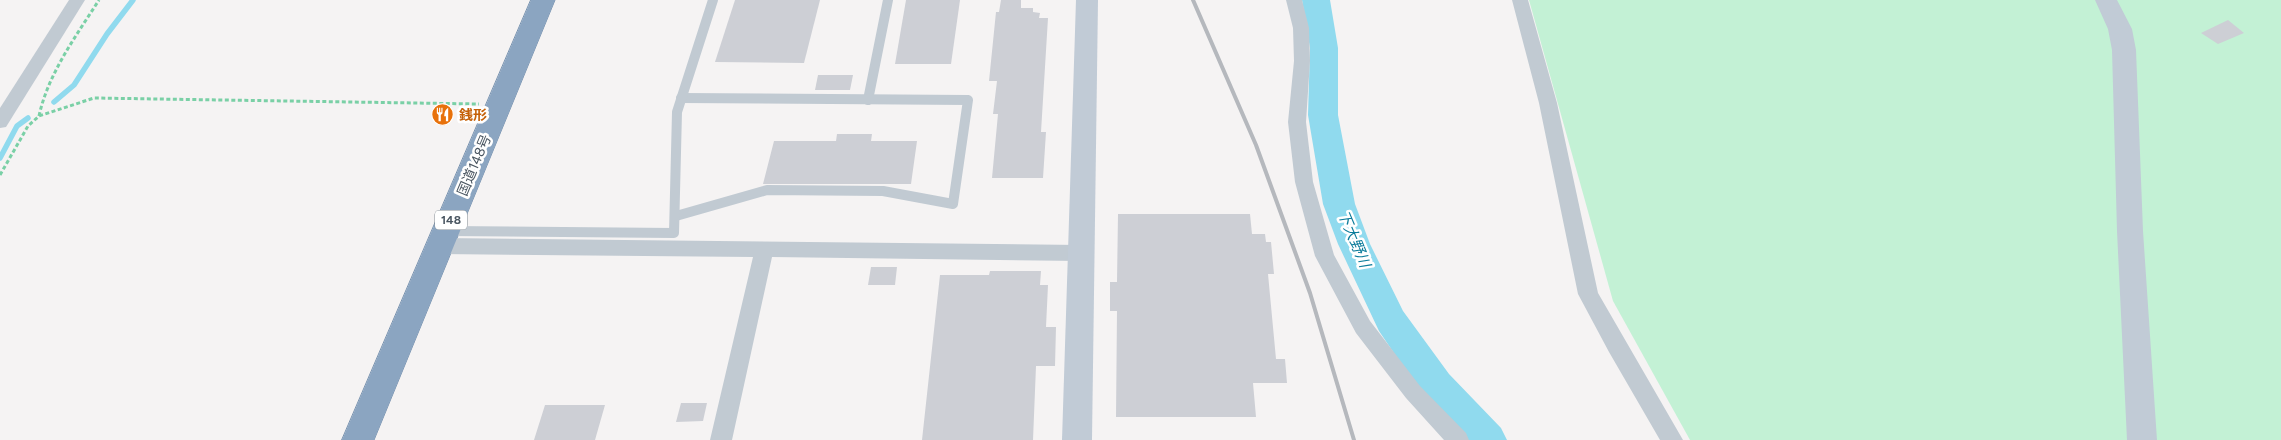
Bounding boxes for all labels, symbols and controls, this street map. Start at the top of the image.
restaurant icon: 銭形 [431,103,455,127]
place label: 銭形 [459,107,487,124]
street label: 国道148号 [454,132,495,198]
water label: 下大野川 [1334,208,1375,272]
road number: 148 [435,210,467,230]

